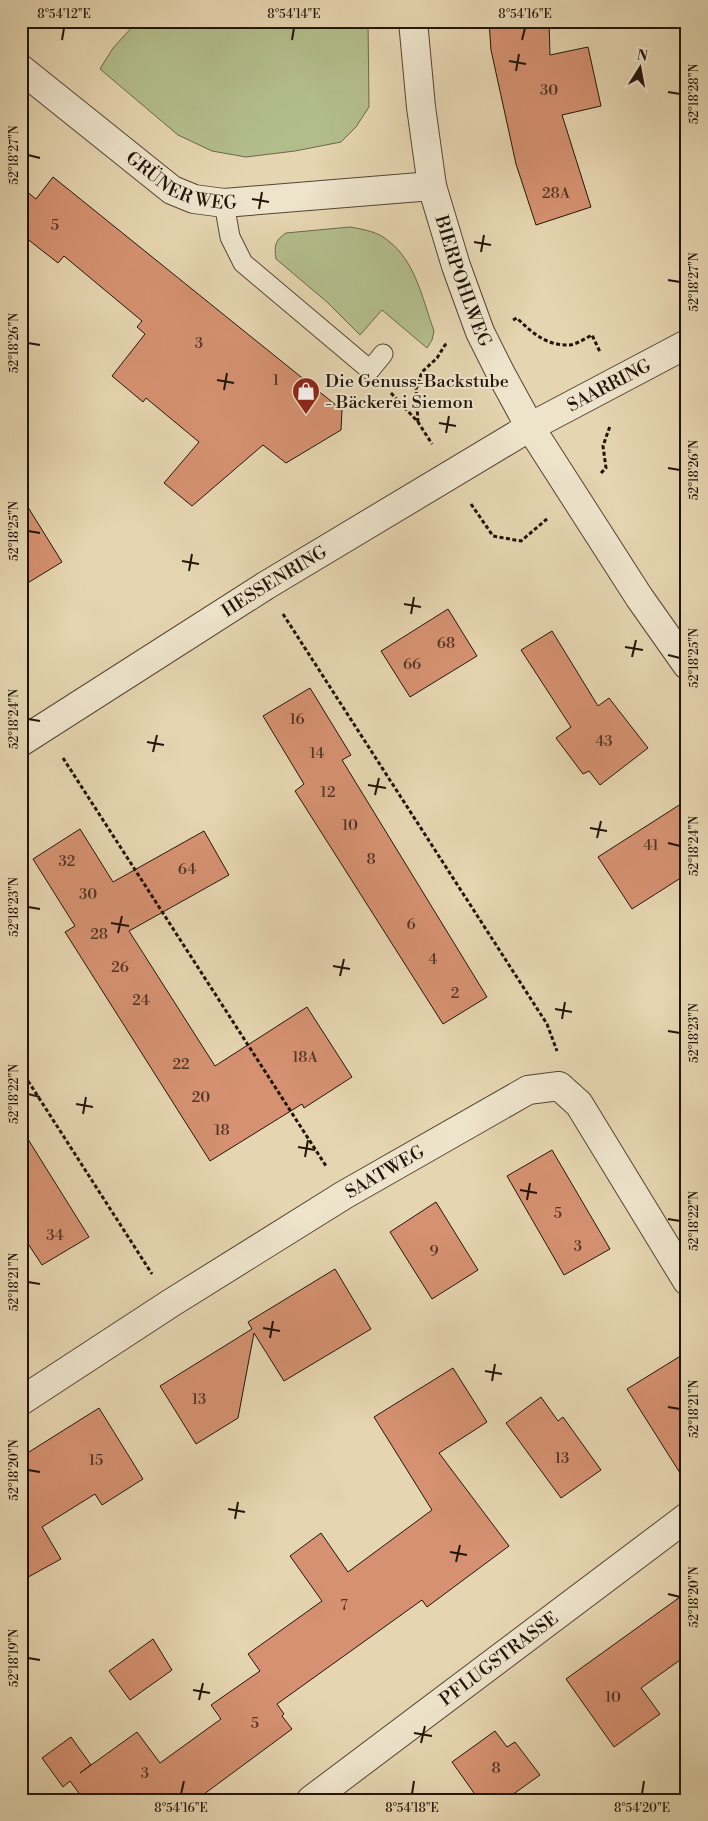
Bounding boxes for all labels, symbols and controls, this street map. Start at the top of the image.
text: 8°54'12"E [37,7,91,22]
text: 8°54'14"E [267,7,321,22]
text: 8°54'16"E [498,7,552,22]
north arrow [616,42,666,92]
text: N [635,46,649,66]
text: 52°18'28"N [687,64,702,124]
house number: 30 [540,81,558,100]
text: 52°18'27"N [7,125,22,185]
street label: GRÜNER WEG [121,146,238,214]
house number: 28A [542,184,571,203]
street label: BIERPOHLWEG [430,211,497,351]
house number: 5 [51,216,59,235]
text: 52°18'27"N [687,252,702,312]
text: 52°18'26"N [7,313,22,373]
house number: 3 [195,334,203,353]
street label: SAARRING [563,353,655,417]
place label: Die Genuss-Backstube - Bäckerei Siemon [325,370,509,414]
house number: 1 [273,371,280,390]
shop icon: Die Genuss-Backstube - Bäckerei Siemon [291,376,321,415]
text: 52°18'26"N [687,440,702,500]
text: 52°18'25"N [7,501,22,561]
street label: HESSENRING [217,540,332,622]
text: 52°18'25"N [687,628,702,688]
house number: 68 [437,634,455,653]
house number: 66 [403,655,421,674]
text: 52°18'24"N [7,689,22,749]
house number: 16 [289,710,305,729]
house number: 43 [595,732,613,751]
house number: 14 [310,744,324,763]
house number: 12 [320,783,336,802]
house number: 10 [342,816,358,835]
text: 52°18'24"N [687,816,702,876]
house number: 41 [643,836,659,855]
house number: 8 [366,850,376,869]
house number: 32 [59,852,75,871]
house number: 64 [178,860,196,879]
text: 52°18'23"N [7,877,22,937]
house number: 30 [79,885,97,904]
house number: 6 [406,915,416,934]
house number: 28 [90,925,108,944]
house number: 4 [429,950,438,969]
house number: 26 [111,958,129,977]
house number: 2 [451,984,459,1003]
house number: 24 [132,991,150,1010]
text: 52°18'23"N [687,1003,702,1063]
house number: 18A [292,1048,319,1067]
house number: 22 [172,1055,190,1074]
text: 52°18'22"N [7,1064,22,1124]
house number: 20 [192,1088,210,1107]
house number: 18 [214,1121,230,1140]
street label: SAATWEG [341,1140,429,1203]
text: 52°18'22"N [687,1191,702,1251]
house number: 5 [554,1204,562,1223]
house number: 34 [46,1226,64,1245]
house number: 3 [574,1237,582,1256]
house number: 9 [429,1242,439,1261]
text: 52°18'21"N [7,1253,22,1311]
text: 52°18'21"N [687,1380,702,1438]
house number: 13 [192,1390,206,1409]
text: 52°18'20"N [7,1439,22,1501]
house number: 13 [555,1449,569,1468]
house number: 15 [89,1451,103,1470]
text: 52°18'20"N [687,1566,702,1628]
house number: 7 [340,1596,348,1615]
street label: PFLUGSTRASSE [435,1607,563,1711]
text: 52°18'19"N [7,1629,22,1687]
house number: 10 [605,1688,621,1707]
house number: 5 [251,1714,259,1733]
house number: 8 [491,1759,501,1778]
house number: 3 [141,1764,149,1783]
text: 8°54'16"E [154,1801,208,1816]
text: 8°54'18"E [385,1801,439,1816]
text: 8°54'20"E [614,1801,670,1816]

